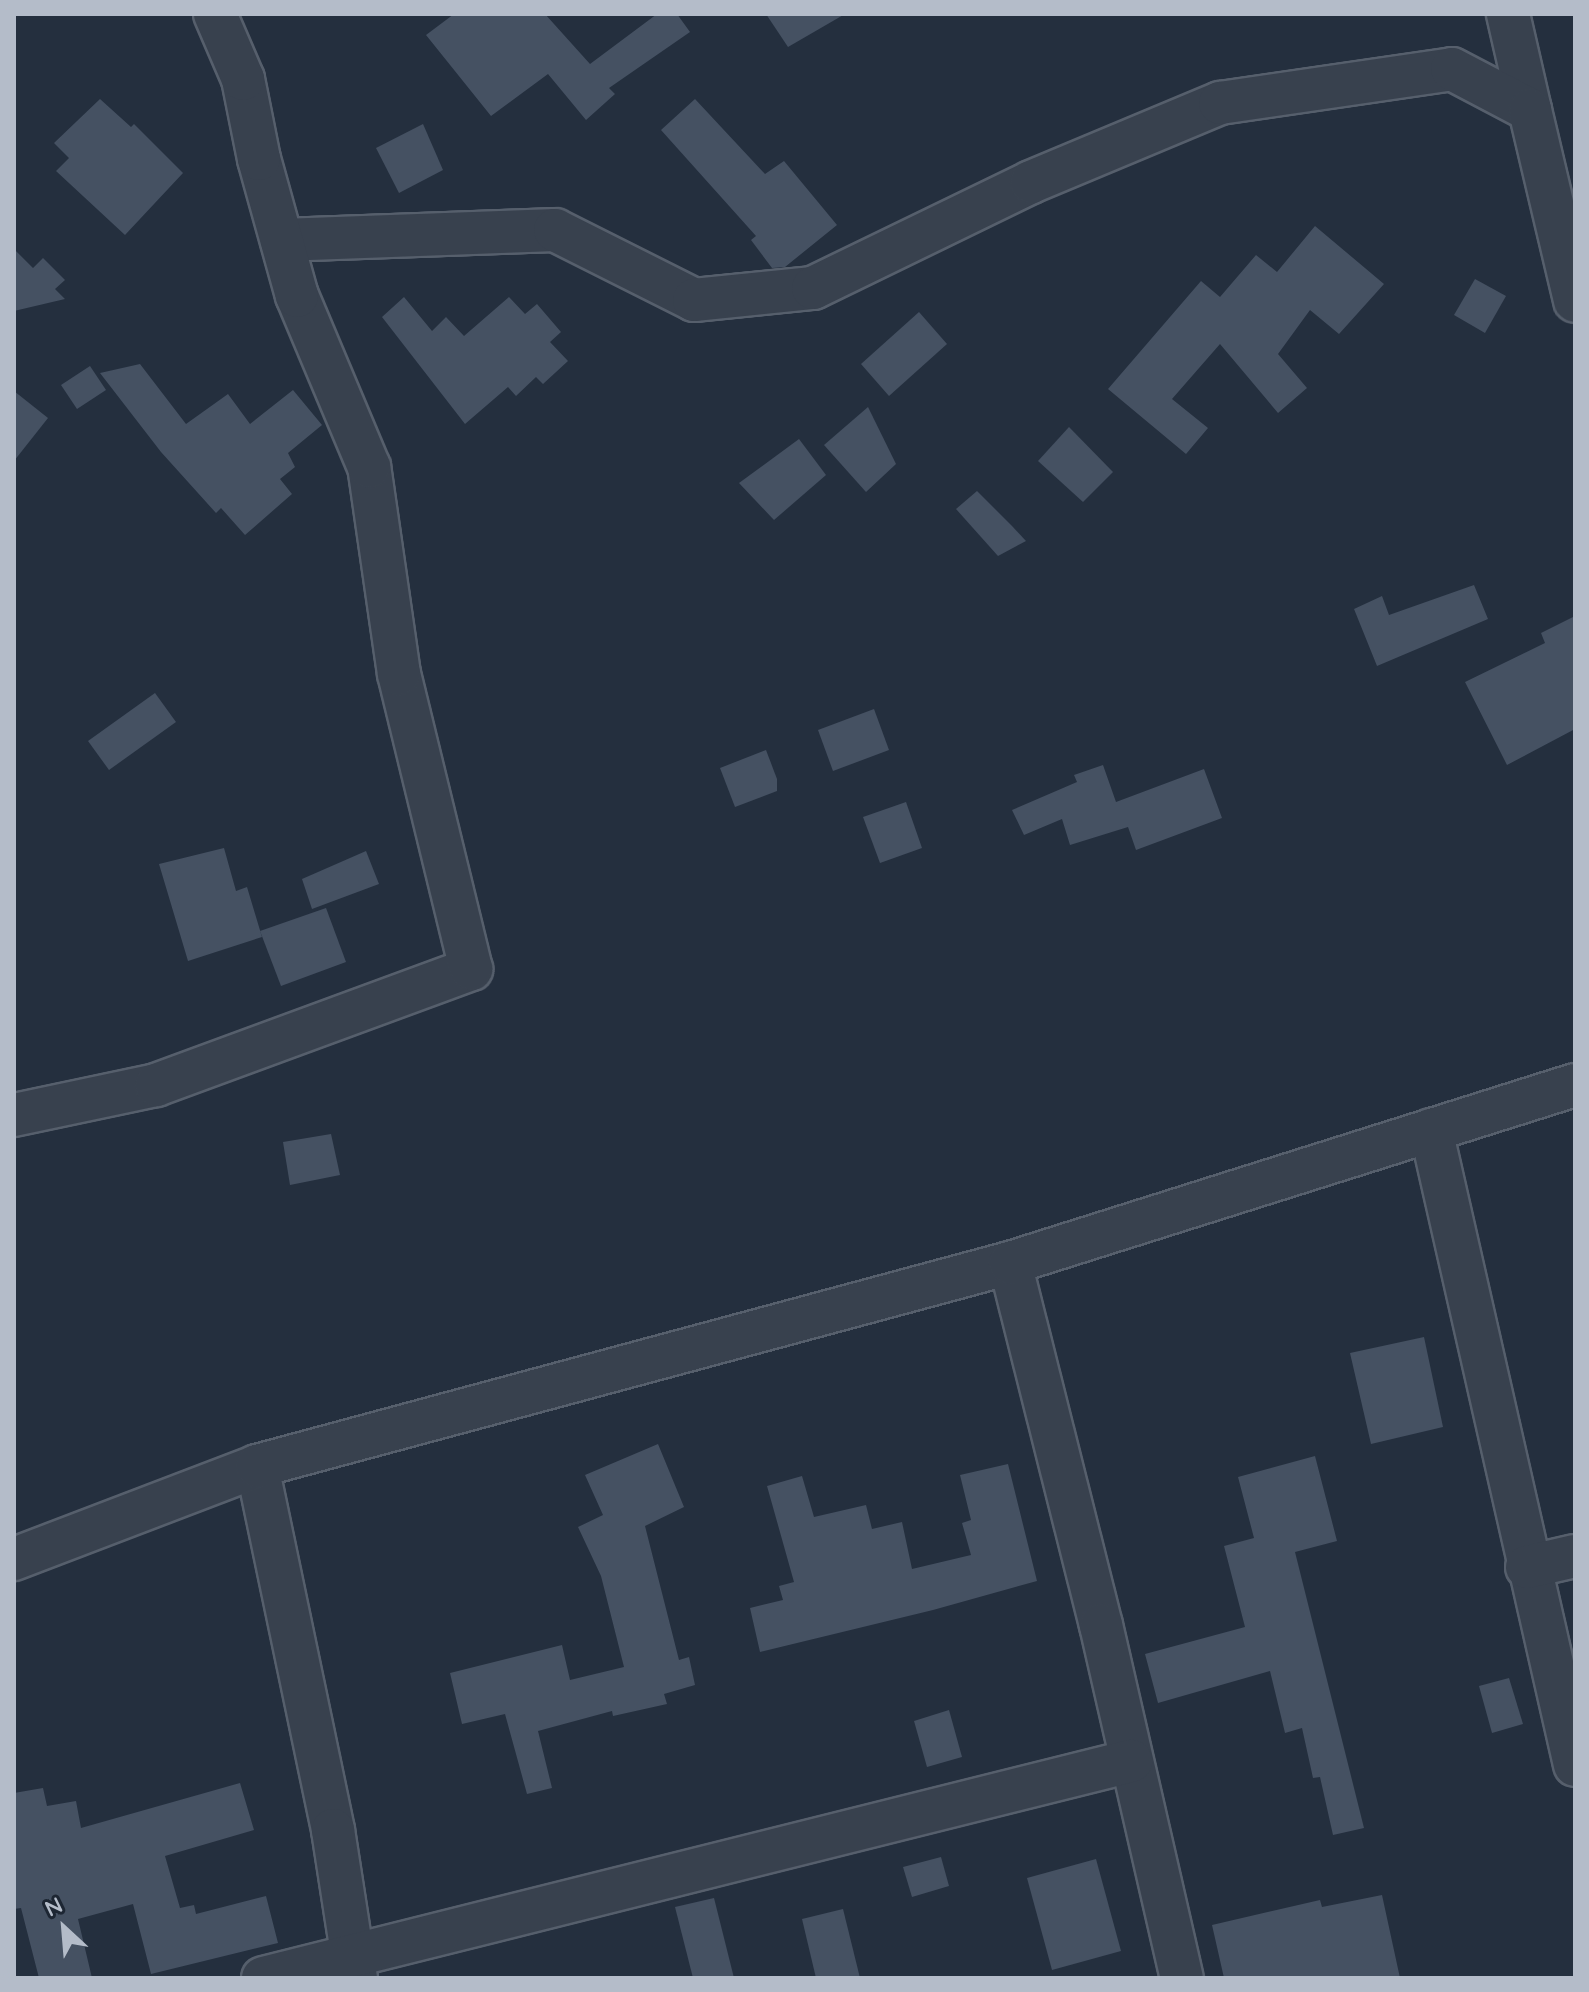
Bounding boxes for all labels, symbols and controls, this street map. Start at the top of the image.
north arrow [24,1888,104,1968]
text: N [40,1890,67,1923]

